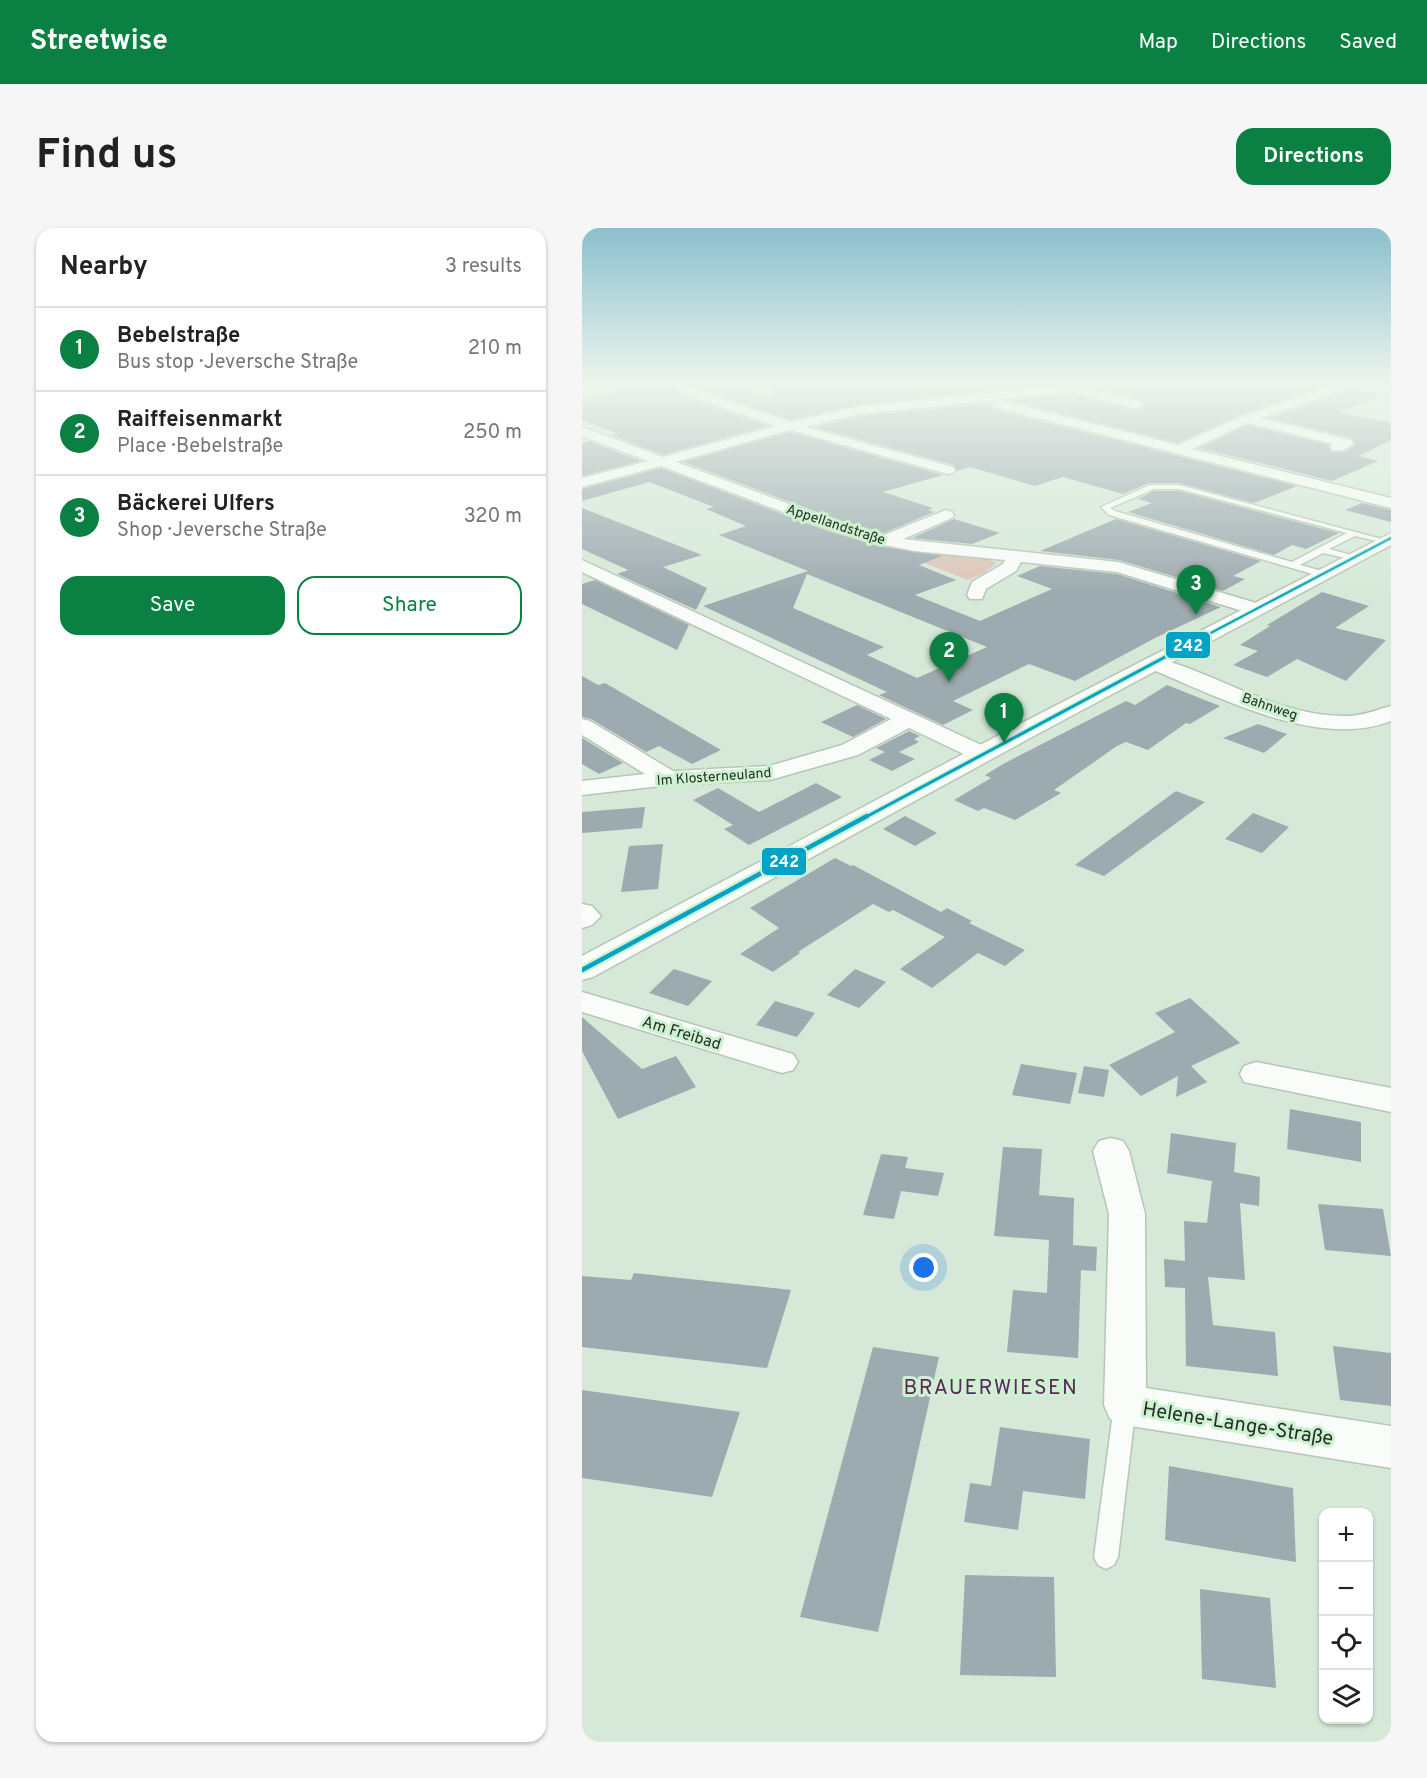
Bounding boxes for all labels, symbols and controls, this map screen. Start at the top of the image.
text: Streetwise [30,24,168,60]
text: Map [1138,29,1178,56]
text: Directions [1211,29,1306,56]
text: Saved [1339,29,1397,56]
button: Directions [1236,128,1391,185]
text: Find us [36,130,177,183]
text: Nearby [60,251,148,284]
text: 3 results [445,254,522,280]
text: Bebelstraße [117,323,240,350]
text: 1 [76,336,84,362]
text: 210 m [468,336,522,362]
text: Bus stop · Jeversche Straße [117,350,358,376]
text: Raiffeisenmarkt [117,407,282,434]
text: 2 [73,420,86,446]
text: 250 m [463,420,522,446]
text: Place · Bebelstraße [117,434,283,460]
text: Bäckerei Ulfers [117,491,275,518]
street label: Appellandstraße [784,501,887,549]
text: 3 [74,504,86,530]
text: 320 m [464,504,522,530]
text: Shop · Jeversche Straße [117,518,327,544]
pin: 3 [1176,566,1216,615]
button: Save [60,576,285,635]
button: Share [297,576,522,635]
line badge: 242 [1165,631,1211,659]
pin: 2 [930,632,968,682]
text: 242 [1173,637,1203,657]
street label: Bahnweg [1239,690,1300,725]
pin: 1 [984,694,1024,743]
street label: Im Klosterneuland [656,765,772,790]
line badge: 242 [761,847,807,876]
text: 242 [769,853,799,873]
street label: Am Freibad [640,1012,723,1055]
your location [909,1253,938,1282]
district label: BRAUERWIESEN [904,1375,1078,1402]
street label: Helene-Lange-Straße [1140,1397,1335,1453]
map controls [1319,1508,1373,1724]
button: + [1319,1508,1373,1562]
button: − [1319,1562,1373,1616]
button: locate [1319,1616,1373,1670]
button: layers [1319,1670,1373,1724]

